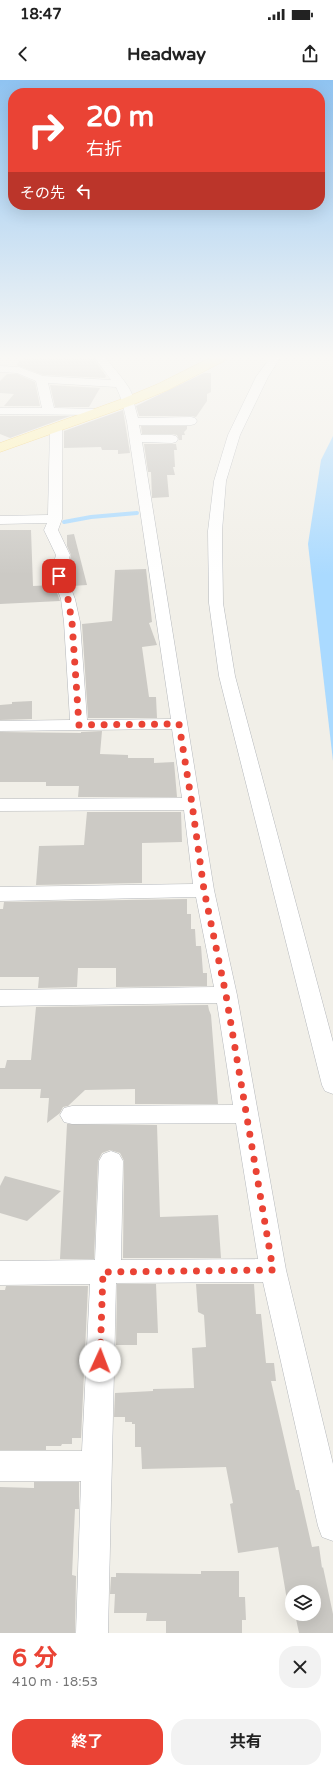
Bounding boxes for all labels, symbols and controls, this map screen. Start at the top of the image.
text: 18:47 [20,5,62,23]
icon: back [12,43,34,65]
text: Headway [127,43,206,65]
icon: share [299,43,321,65]
text: 20 m [86,100,154,134]
icon: right [20,104,72,156]
text: 右折 [86,138,122,160]
icon: left [73,180,95,202]
text: その先 [20,184,65,202]
pin [42,559,76,593]
icon: arrive [48,565,70,587]
position arrow [79,1340,121,1382]
map controls [285,1585,321,1621]
button: layers [285,1585,321,1621]
text: 6 分 [12,1644,57,1673]
button: close [279,1646,321,1688]
text: 410 m · 18:53 [12,1674,98,1690]
button: 終了 [12,1719,163,1765]
button: 共有 [171,1719,321,1765]

